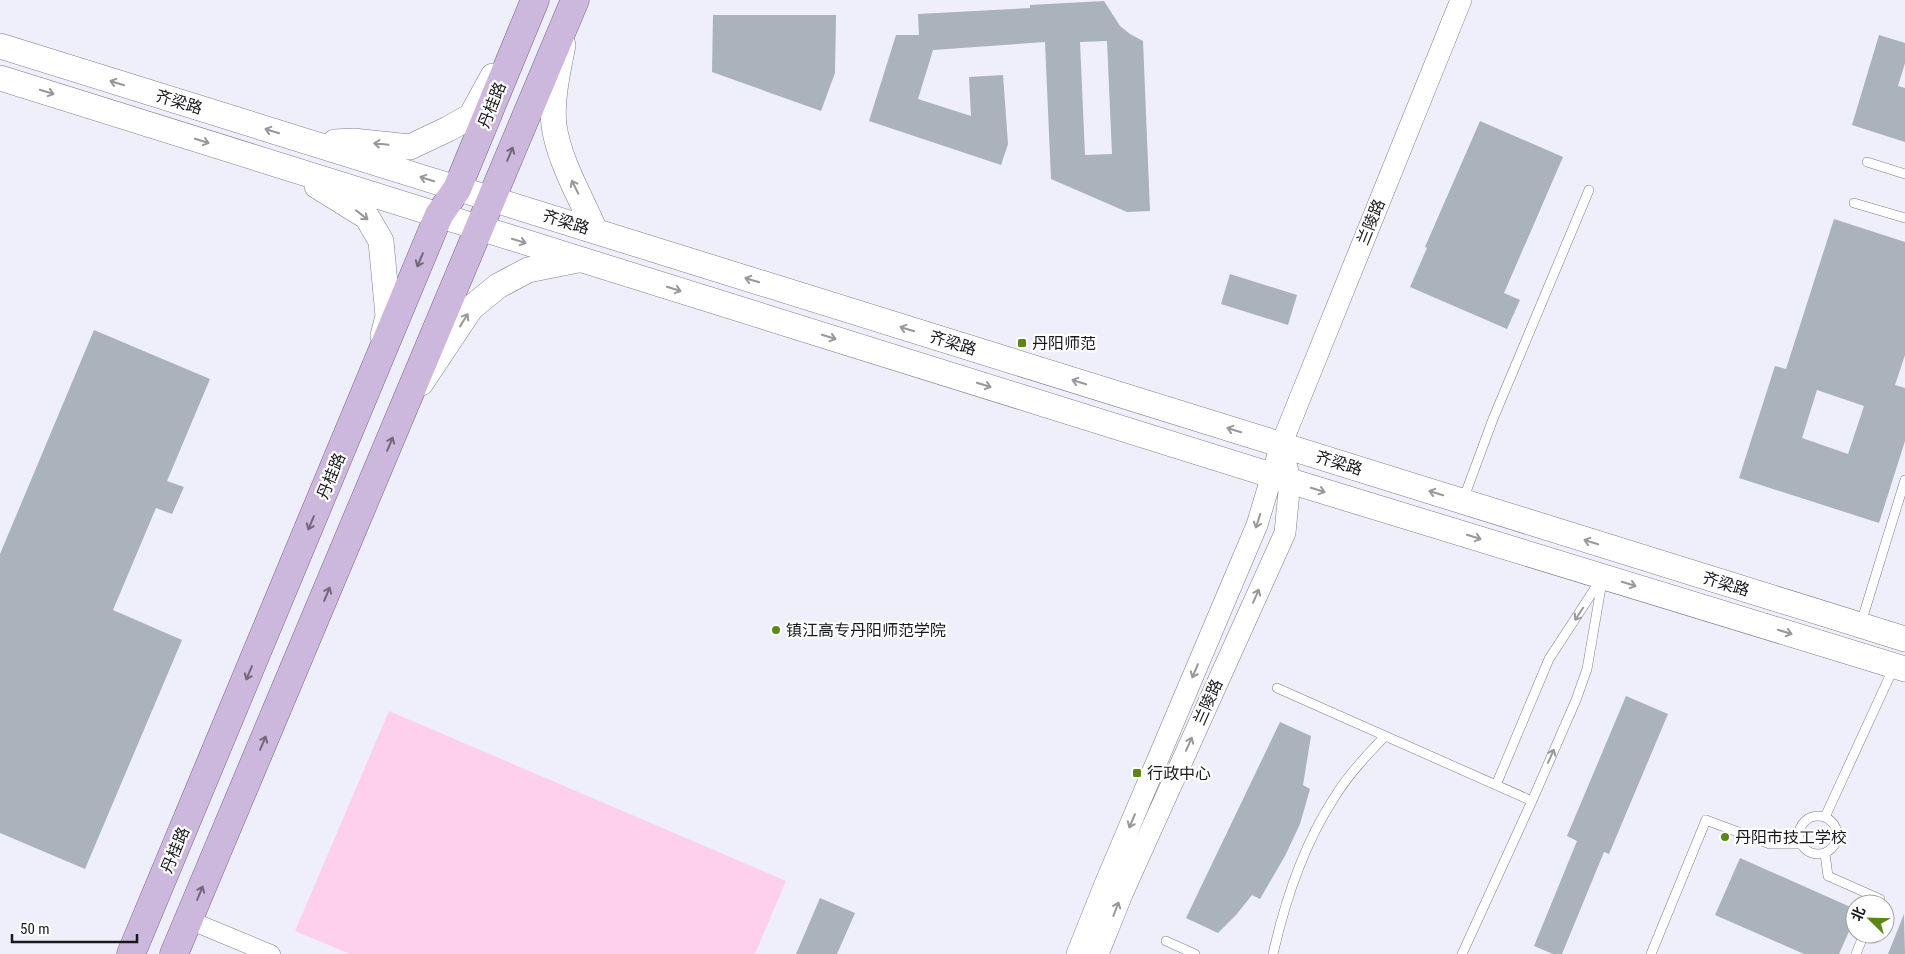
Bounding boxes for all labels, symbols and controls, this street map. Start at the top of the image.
one-way arrow [109,77,125,87]
street label: 丹桂路 [474,79,510,131]
street label: 齐梁路 [153,86,205,118]
one-way arrow [38,88,54,98]
one-way arrow [265,126,280,135]
one-way arrow [193,136,209,146]
one-way arrow [373,139,389,149]
one-way arrow [505,147,515,162]
one-way arrow [420,174,436,184]
one-way arrow [570,180,579,195]
street label: 兰陵路 [1353,196,1389,248]
street label: 齐梁路 [540,206,592,238]
one-way arrow [355,210,369,220]
one-way arrow [510,236,526,246]
one-way arrow [415,252,425,267]
one-way arrow [745,275,761,285]
one-way arrow [666,284,682,294]
one-way arrow [459,313,469,327]
one-way arrow [900,323,916,333]
street label: 齐梁路 [927,327,979,359]
one-way arrow [821,333,837,342]
place label: 丹阳师范 [1032,334,1096,353]
marker: 丹阳师范 [1016,337,1028,349]
one-way arrow [1072,377,1088,387]
one-way arrow [976,381,992,391]
one-way arrow [1227,425,1243,435]
one-way arrow [386,437,395,452]
street label: 齐梁路 [1313,447,1365,479]
street label: 丹桂路 [313,450,349,502]
one-way arrow [1310,485,1326,495]
one-way arrow [1428,488,1444,498]
one-way arrow [1253,513,1262,528]
one-way arrow [306,515,315,530]
one-way arrow [1465,533,1481,543]
one-way arrow [1583,536,1599,546]
street label: 齐梁路 [1700,568,1752,600]
one-way arrow [1621,580,1637,590]
one-way arrow [322,587,332,602]
one-way arrow [1252,589,1262,604]
one-way arrow [1573,606,1583,620]
place label: 镇江高专丹阳师范学院 [786,621,946,640]
marker: 镇江高专丹阳师范学院 [770,624,782,636]
one-way arrow [1776,627,1792,637]
one-way arrow [1190,663,1200,678]
one-way arrow [243,665,253,680]
street label: 兰陵路 [1190,676,1226,728]
one-way arrow [259,736,269,751]
one-way arrow [1185,737,1195,752]
one-way arrow [1547,749,1557,764]
place label: 行政中心 [1147,764,1211,783]
marker: 行政中心 [1131,767,1143,779]
one-way arrow [1126,813,1135,828]
street label: 丹桂路 [157,824,193,876]
place label: 丹阳市技工学校 [1735,828,1847,847]
marker: 丹阳市技工学校 [1719,831,1731,843]
one-way arrow [196,886,206,901]
north arrow [1845,894,1895,944]
one-way arrow [1112,901,1121,917]
text: 北 [1848,904,1868,923]
scale bar [12,912,138,944]
text: 50 m [20,920,50,938]

